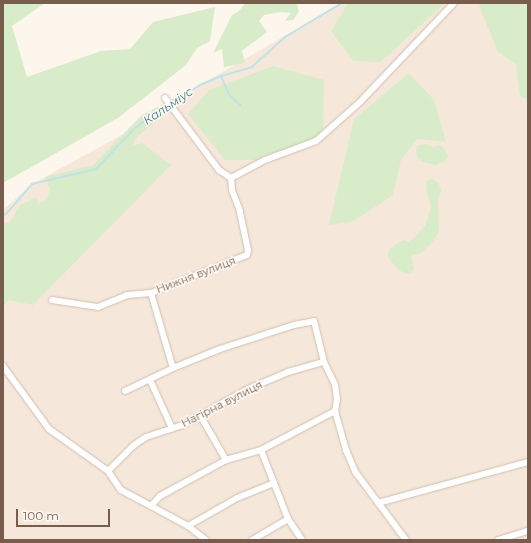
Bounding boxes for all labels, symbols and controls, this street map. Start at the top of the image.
water label: Кальміус [140,84,196,128]
street label: Нижня вулиця [154,254,238,296]
street label: Нагірна вулиця [179,378,265,430]
scale bar [18,501,112,527]
text: 100 m [23,508,59,523]

